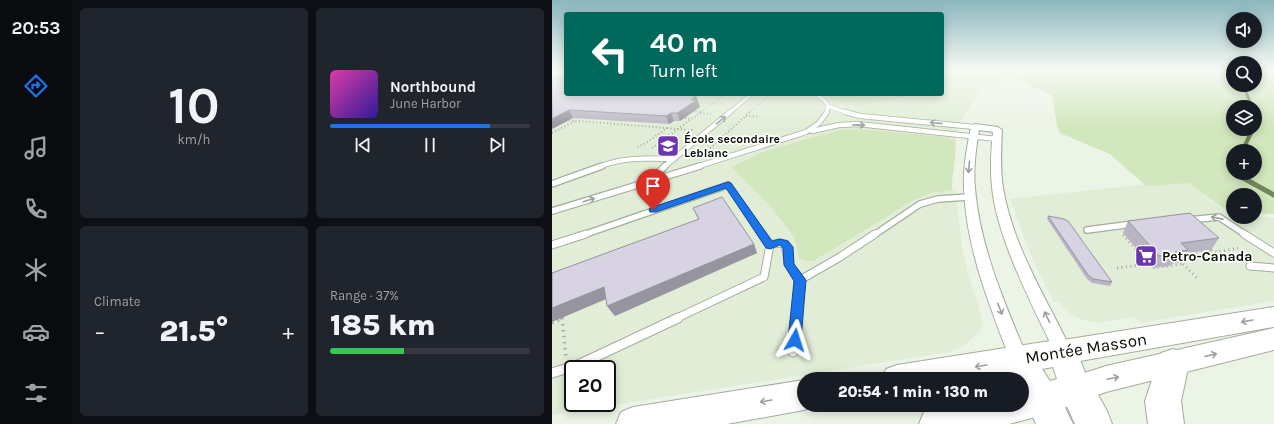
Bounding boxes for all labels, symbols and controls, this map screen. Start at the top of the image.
map controls [1226,12,1262,224]
button: sound [1226,12,1262,48]
text: 20:53 [12,17,60,39]
text: 40 m [650,26,718,59]
icon: left [584,28,636,80]
button: search [1226,56,1262,92]
text: Turn left [650,60,718,82]
icon: directions [22,72,50,100]
text: 10 [168,75,220,136]
text: Northbound [390,78,476,96]
text: June Harbor [390,96,461,111]
button: layers [1226,100,1262,136]
one-way arrow [715,116,726,125]
one-way arrow [930,120,943,127]
one-way arrow [852,121,865,128]
place label: École secondaire Leblanc [684,131,780,160]
text: km/h [178,132,210,147]
school or university icon: École secondaire Leblanc [655,133,681,159]
icon: music [22,134,50,162]
icon: previous [352,134,374,156]
icon: pause [419,134,441,156]
icon: next [486,134,508,156]
button: + [1226,144,1262,180]
one-way arrow [965,160,972,173]
pin [636,169,670,210]
icon: arrive [642,175,664,197]
button: − [1226,188,1262,224]
icon: phone [22,195,50,223]
one-way arrow [583,196,596,203]
one-way arrow [1211,214,1224,222]
supermarket icon: Petro-Canada [1133,243,1159,269]
place label: Petro-Canada [1162,248,1252,265]
icon: climate [22,256,50,284]
text: Range · 37% [330,288,399,303]
text: Climate [94,294,140,309]
one-way arrow [996,302,1004,314]
text: 185 km [330,307,436,343]
one-way arrow [1043,311,1050,323]
text: 21.5° [159,313,229,349]
icon: car [22,318,50,346]
one-way arrow [1241,318,1254,326]
text: − [94,319,106,345]
text: + [282,319,294,345]
position arrow [774,319,816,361]
street label: Montée Masson [1024,329,1148,367]
one-way arrow [1204,351,1217,358]
speed limit sign: 20 [564,360,616,412]
one-way arrow [975,362,988,370]
one-way arrow [1106,373,1119,381]
icon: filters [22,379,50,407]
text: 20:54 · 1 min · 130 m [838,383,988,401]
one-way arrow [759,397,772,405]

